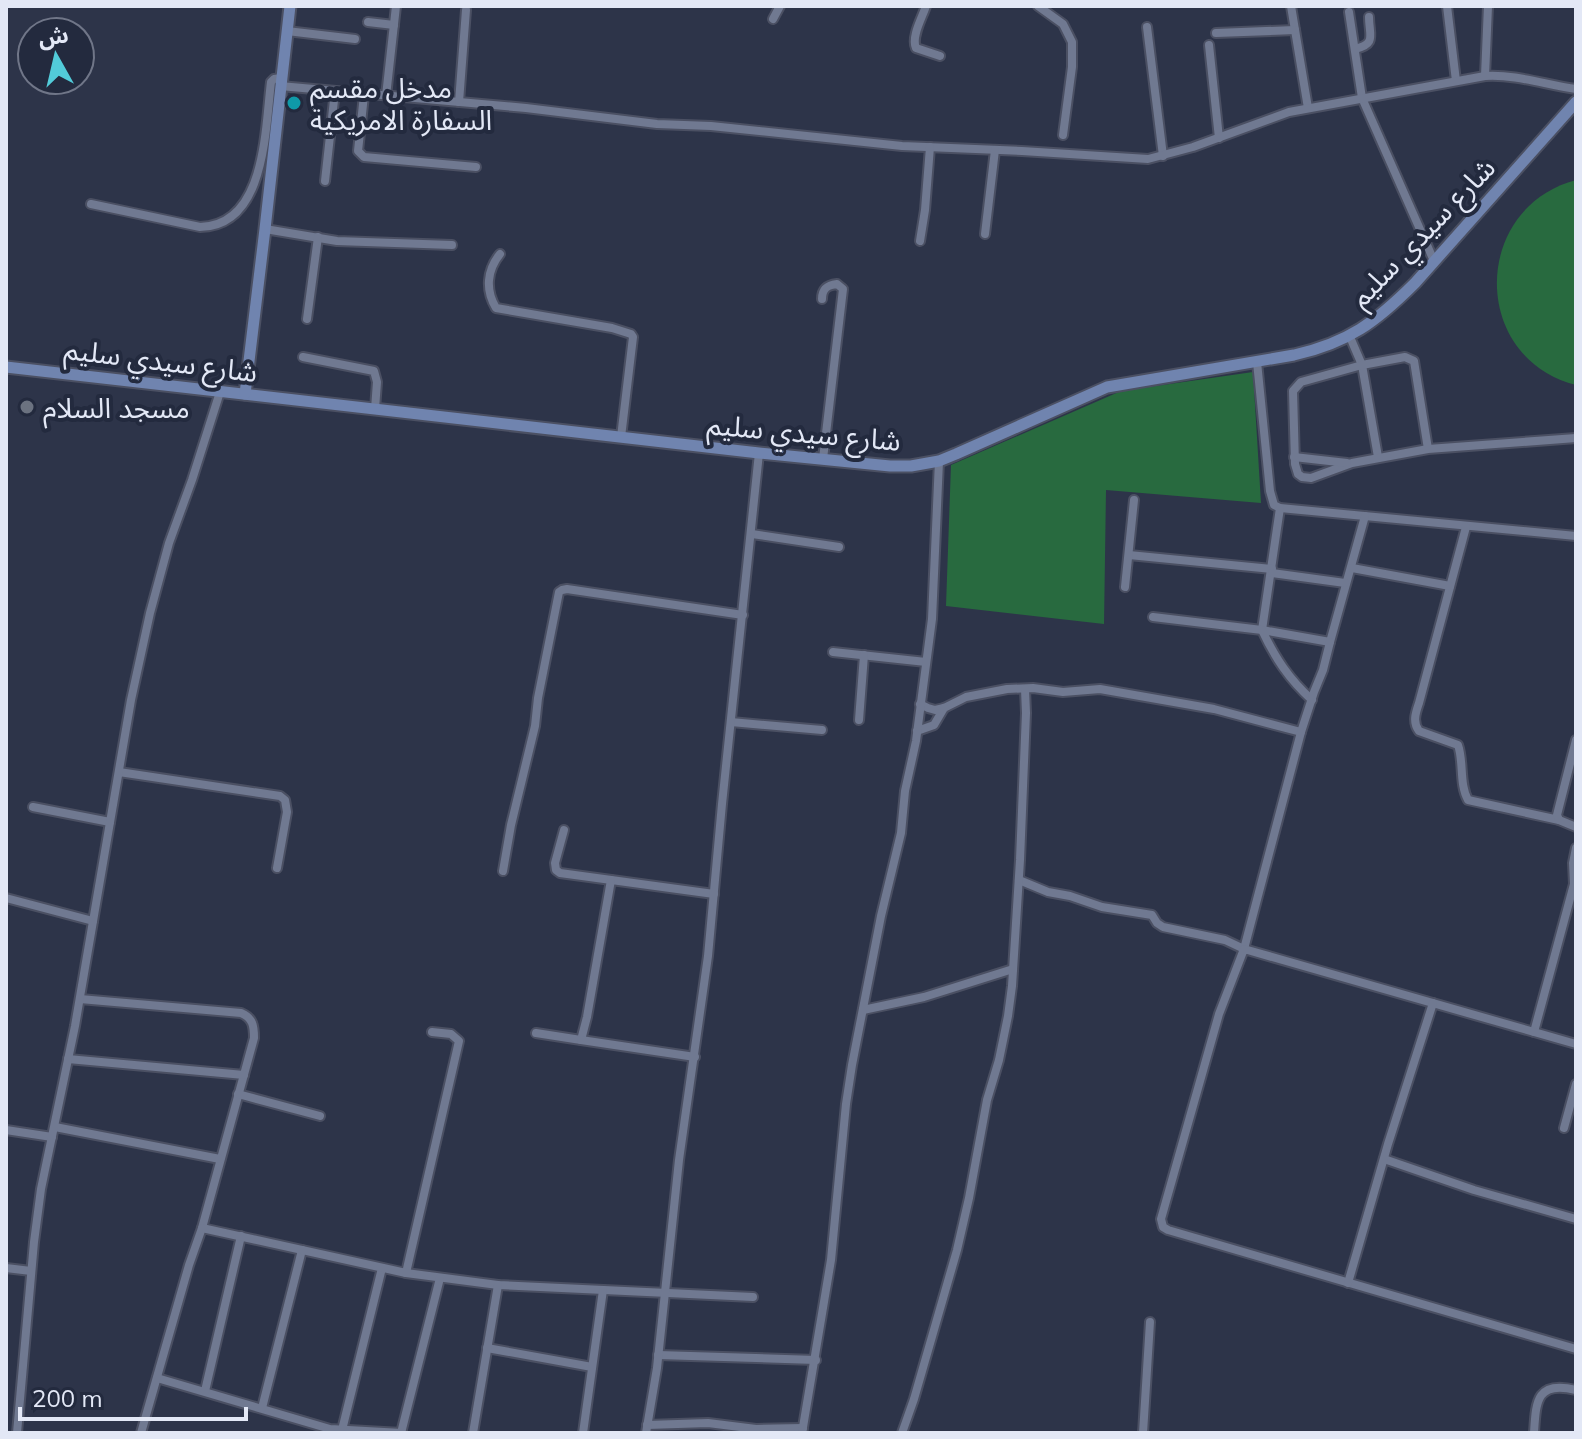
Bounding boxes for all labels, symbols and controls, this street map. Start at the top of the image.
north arrow [16,16,96,96]
text: ش [36,20,70,52]
place label: مدخل مقسم السفارة الامريكية [310,70,492,137]
marker: مدخل مقسم السفارة الامريكية [285,94,303,112]
street label: شارع سيدي سليم [1342,150,1506,318]
street label: شارع سيدي سليم [62,331,260,394]
place label: مسجد السلام [43,390,190,429]
marker: مسجد السلام [18,398,36,416]
street label: شارع سيدي سليم [705,406,902,463]
scale bar [20,1371,246,1421]
text: 200 m [32,1383,103,1413]

